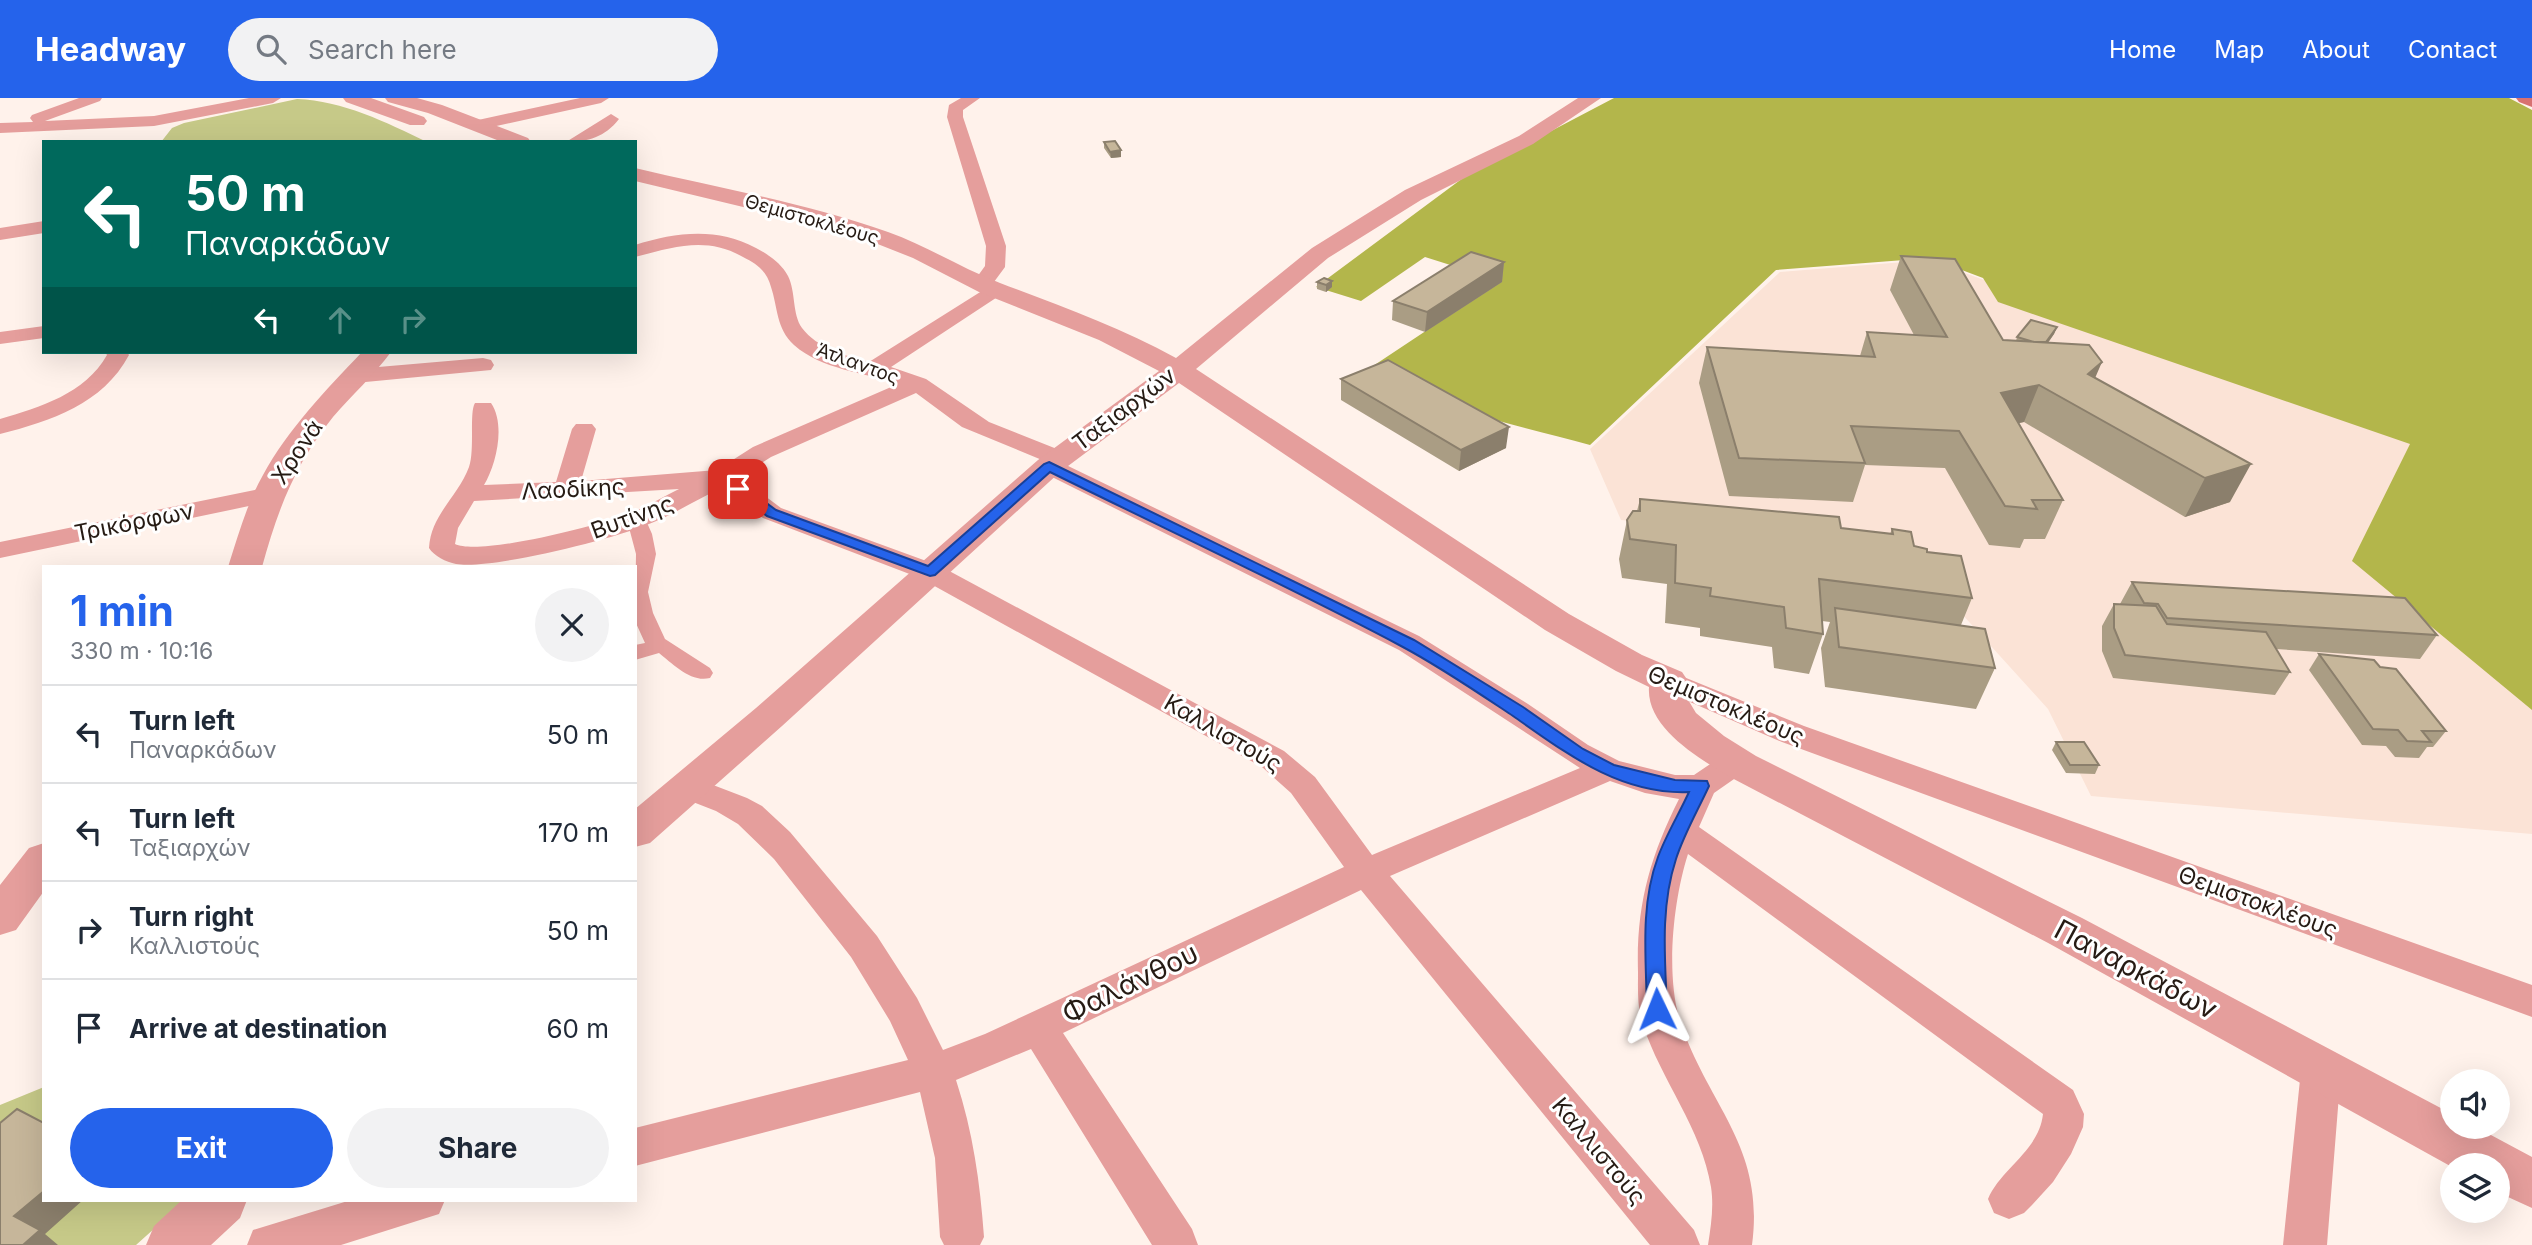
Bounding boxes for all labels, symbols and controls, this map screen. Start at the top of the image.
search box [228,18,718,81]
text: Headway [35,29,186,69]
icon: search [252,30,290,68]
text: Search here [308,34,457,65]
text: Home [2109,35,2176,64]
text: Map [2214,35,2264,64]
text: About [2302,35,2370,64]
text: Contact [2408,35,2497,64]
text: 50 m [185,164,306,223]
icon: left [70,168,161,259]
street label: Θεμιστοκλέους [742,189,882,250]
text: Παναρκάδων [185,224,390,263]
icon: left [248,301,286,339]
icon: ahead [321,301,359,339]
icon: right [394,301,432,339]
street label: Άτλαντος [814,338,902,389]
street label: Ταξιαρχών [1067,361,1181,457]
street label: Χρονά [265,415,329,489]
pin [708,459,768,519]
icon: arrive [719,470,757,508]
street label: Λαοδίκης [521,472,625,506]
street label: Βυτίνης [587,489,677,545]
street label: Τρικόρφων [72,497,196,547]
text: 1 min [70,585,174,636]
button: close [535,588,609,662]
text: 330 m · 10:16 [70,637,213,665]
street label: Θεμιστοκλέους [1643,659,1809,751]
street label: Καλλιστούς [1159,688,1287,778]
text: Turn left [129,705,235,736]
icon: left [70,715,108,753]
text: 50 m [547,719,609,750]
text: Παναρκάδων [129,736,277,764]
text: Turn left [129,803,235,834]
icon: left [70,813,108,851]
text: 170 m [538,817,609,848]
text: Ταξιαρχών [129,834,251,862]
street label: Θεμιστοκλέους [2175,860,2341,944]
text: Turn right [129,901,254,932]
icon: right [70,911,108,949]
street label: Παναρκάδων [2049,912,2223,1026]
text: 50 m [547,915,609,946]
text: Καλλιστούς [129,932,260,960]
street label: Φαλάνθου [1056,936,1204,1030]
position arrow [1620,972,1694,1046]
icon: arrive [70,1009,108,1047]
text: Arrive at destination [129,1013,388,1044]
text: 60 m [546,1013,609,1044]
map controls [2440,1069,2510,1223]
button: sound [2440,1069,2510,1139]
street label: Καλλιστούς [1546,1092,1652,1210]
button: Exit [70,1108,333,1188]
button: Share [347,1108,609,1188]
button: layers [2440,1153,2510,1223]

